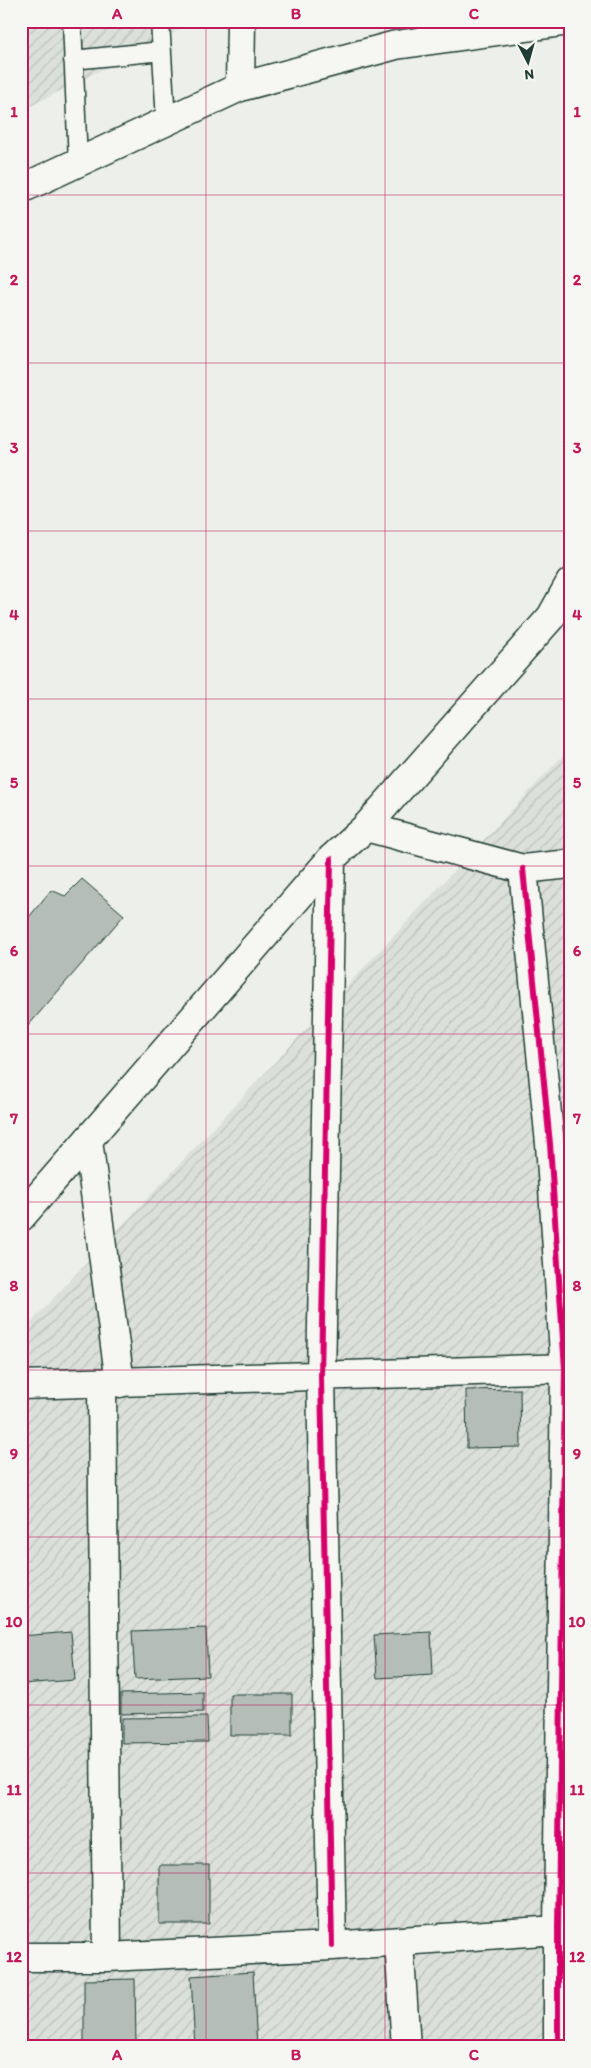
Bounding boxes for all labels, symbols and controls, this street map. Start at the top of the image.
text: A [111,4,123,23]
text: B [291,4,302,23]
text: C [469,4,480,23]
north arrow [504,38,554,88]
text: N [524,65,535,83]
text: 1 [10,102,18,121]
text: 1 [573,102,581,121]
text: 2 [10,270,19,289]
text: 2 [573,270,582,289]
text: 3 [10,438,19,457]
text: 3 [573,438,582,457]
text: 4 [9,605,19,624]
text: 4 [572,605,582,624]
text: 5 [10,773,19,792]
text: 5 [573,773,582,792]
text: 6 [10,941,19,960]
text: 6 [573,941,582,960]
text: 7 [9,1109,18,1128]
text: 7 [572,1109,581,1128]
text: 8 [10,1276,19,1295]
text: 8 [573,1276,582,1295]
text: 9 [10,1444,18,1463]
text: 9 [573,1444,581,1463]
text: 10 [5,1612,23,1631]
text: 10 [568,1612,586,1631]
text: 11 [7,1780,22,1799]
text: 11 [570,1780,585,1799]
text: 12 [6,1947,23,1966]
text: 12 [569,1947,586,1966]
text: A [111,2045,123,2064]
text: B [291,2045,302,2064]
text: C [469,2045,480,2064]

